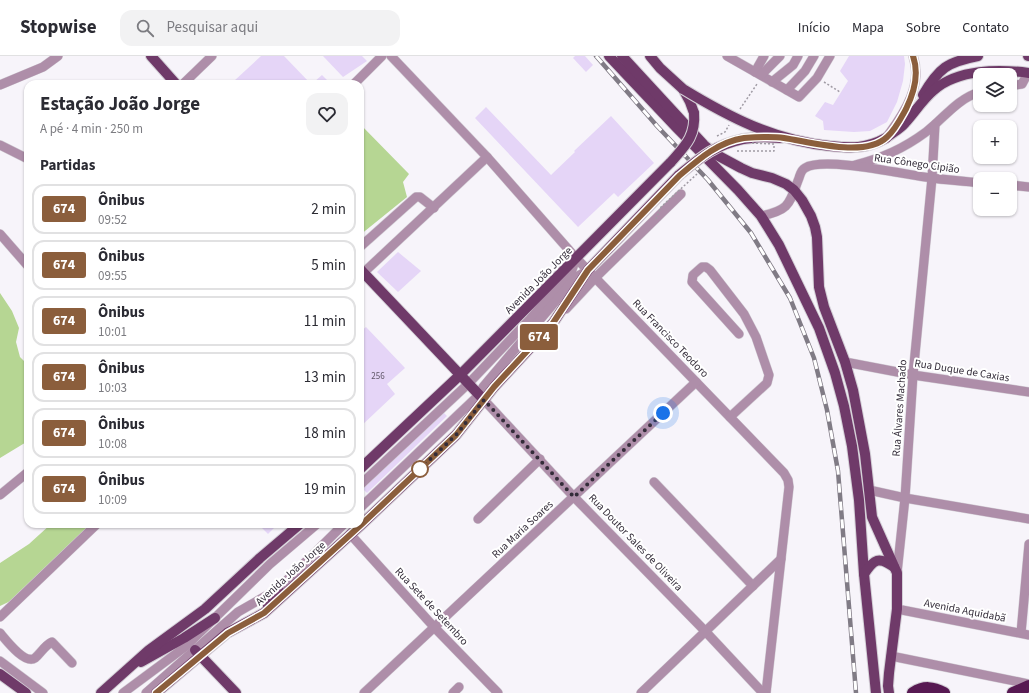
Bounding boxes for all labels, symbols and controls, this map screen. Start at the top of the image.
search box [120,10,400,46]
text: Stopwise [20,14,96,41]
icon: search [134,17,156,39]
text: Pesquisar aqui [166,17,258,38]
text: Início [798,18,830,38]
text: Mapa [852,18,884,38]
text: Sobre [906,18,940,38]
text: Contato [962,18,1009,38]
map controls [973,68,1017,216]
button: layers [973,68,1017,112]
text: Estação João Jorge [40,91,200,118]
button: heart [306,93,348,135]
text: A pé · 4 min · 250 m [40,120,143,138]
button: + [973,120,1017,164]
street label: Rua Cônego Cipião [873,150,961,177]
text: Partidas [40,155,95,176]
button: − [973,172,1017,216]
text: Ônibus [98,190,145,211]
text: 674 [53,199,75,219]
text: 2 min [311,199,346,220]
text: 09:52 [98,211,127,229]
street label: Avenida João Jorge [501,243,576,317]
text: Ônibus [98,246,145,267]
text: 674 [53,255,75,275]
text: 5 min [311,255,346,276]
text: 09:55 [98,267,127,285]
street label: Rua Francisco Teodoro [629,296,712,381]
text: Ônibus [98,302,145,323]
text: 674 [53,311,75,331]
text: 11 min [304,311,346,332]
text: 10:01 [98,323,127,341]
line badge: 674 [516,324,562,350]
text: 674 [528,327,550,347]
street label: Rua Duque de Caxias [913,356,1011,385]
text: Ônibus [98,358,145,379]
street label: Rua Álvares Machado [889,359,910,457]
text: 674 [53,367,75,387]
text: 13 min [304,367,346,388]
house number: 256 [371,370,385,383]
text: 10:03 [98,379,127,397]
your location [653,403,673,423]
text: Ônibus [98,414,145,435]
text: 674 [53,423,75,443]
text: 18 min [304,423,346,444]
text: 10:08 [98,435,127,453]
unlabelled marker [411,460,429,478]
text: Ônibus [98,470,145,491]
text: 674 [53,479,75,499]
text: 19 min [304,479,346,500]
street label: Rua Doutor Sales de Oliveira [585,490,686,594]
text: 10:09 [98,491,127,509]
street label: Rua Maria Soares [488,497,557,562]
street label: Avenida João Jorge [252,537,329,609]
street label: Rua Sete de Setembro [392,564,472,649]
street label: Avenida Aquidabã [923,595,1007,626]

